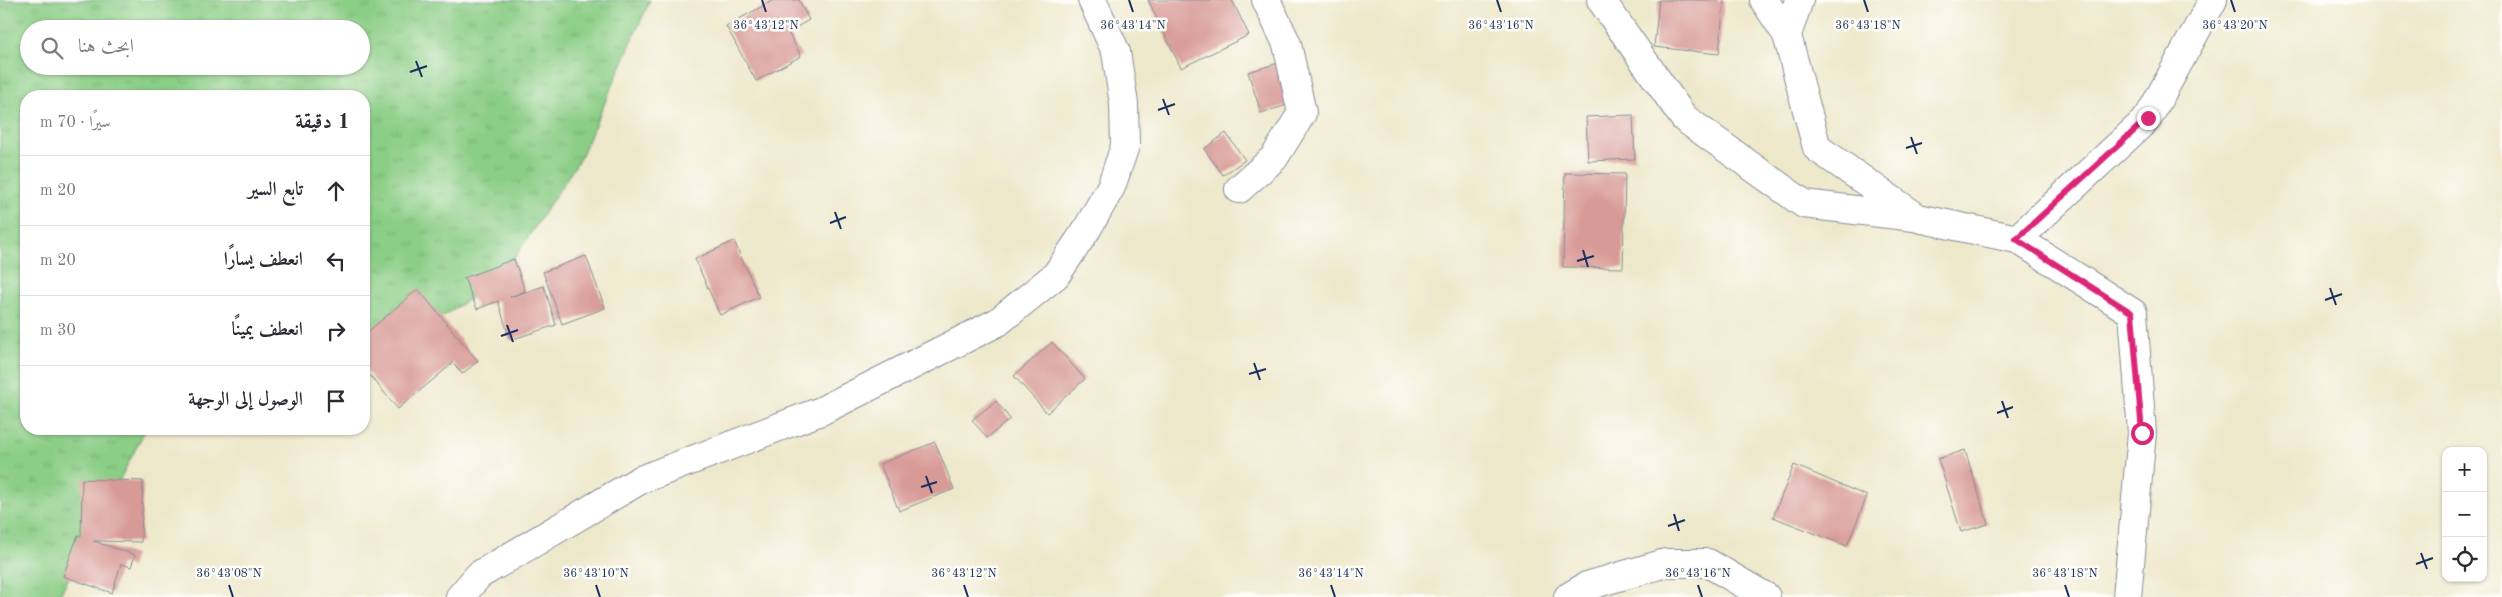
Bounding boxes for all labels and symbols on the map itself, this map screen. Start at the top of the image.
text: 36°43'12"N [733,20,799,32]
text: 36°43'14"N [1100,20,1166,32]
text: 36°43'16"N [1468,20,1534,32]
text: 36°43'18"N [1835,20,1901,32]
text: 36°43'20"N [2202,20,2268,32]
route end [2137,107,2160,130]
route start [2131,422,2154,445]
text: 36°43'08"N [196,568,262,580]
text: 36°43'10"N [563,568,629,580]
text: 36°43'12"N [931,568,997,580]
text: 36°43'14"N [1298,568,1364,580]
text: 36°43'16"N [1665,568,1731,580]
text: 36°43'18"N [2032,568,2098,580]

